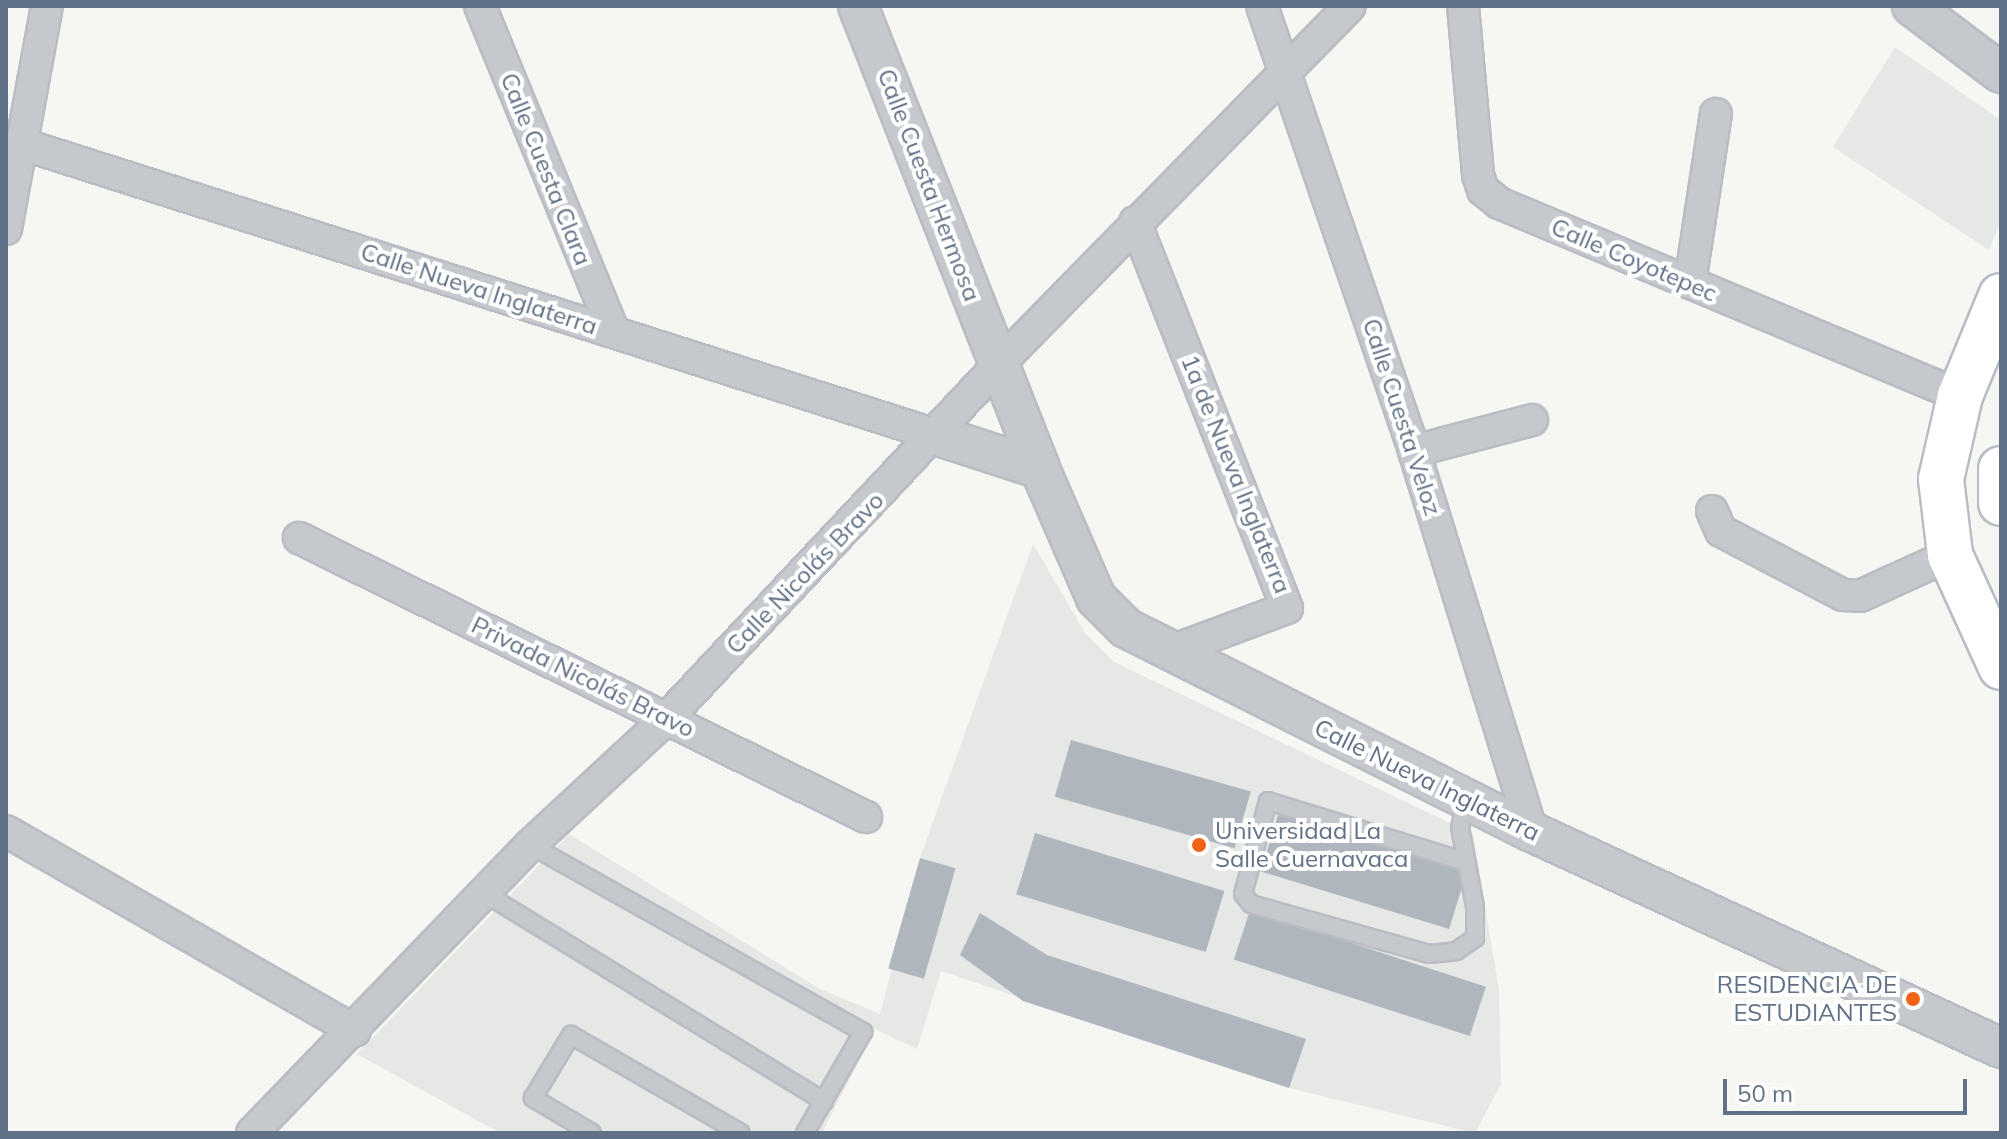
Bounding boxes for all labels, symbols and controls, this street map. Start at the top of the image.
street label: Calle Cuesta Hermosa [871,65,987,305]
street label: Calle Cuesta Clara [494,69,598,269]
street label: Calle Coyotepec [1547,212,1721,308]
street label: Calle Nueva Inglaterra [357,237,601,341]
street label: Calle Cuesta Veloz [1357,315,1447,519]
street label: 1a de Nueva Inglaterra [1175,351,1297,597]
street label: Calle Nicolás Bravo [720,486,890,660]
street label: Privada Nicolás Bravo [467,610,699,744]
street label: Calle Nueva Inglaterra [1310,713,1544,847]
place label: Universidad La Salle Cuernavaca [1215,817,1408,873]
marker: Universidad La Salle Cuernavaca [1190,836,1208,854]
place label: RESIDENCIA DE ESTUDIANTES [1717,971,1897,1027]
marker: RESIDENCIA DE ESTUDIANTES [1904,990,1922,1008]
scale bar [1727,1063,1971,1113]
text: 50 m [1737,1078,1793,1108]

